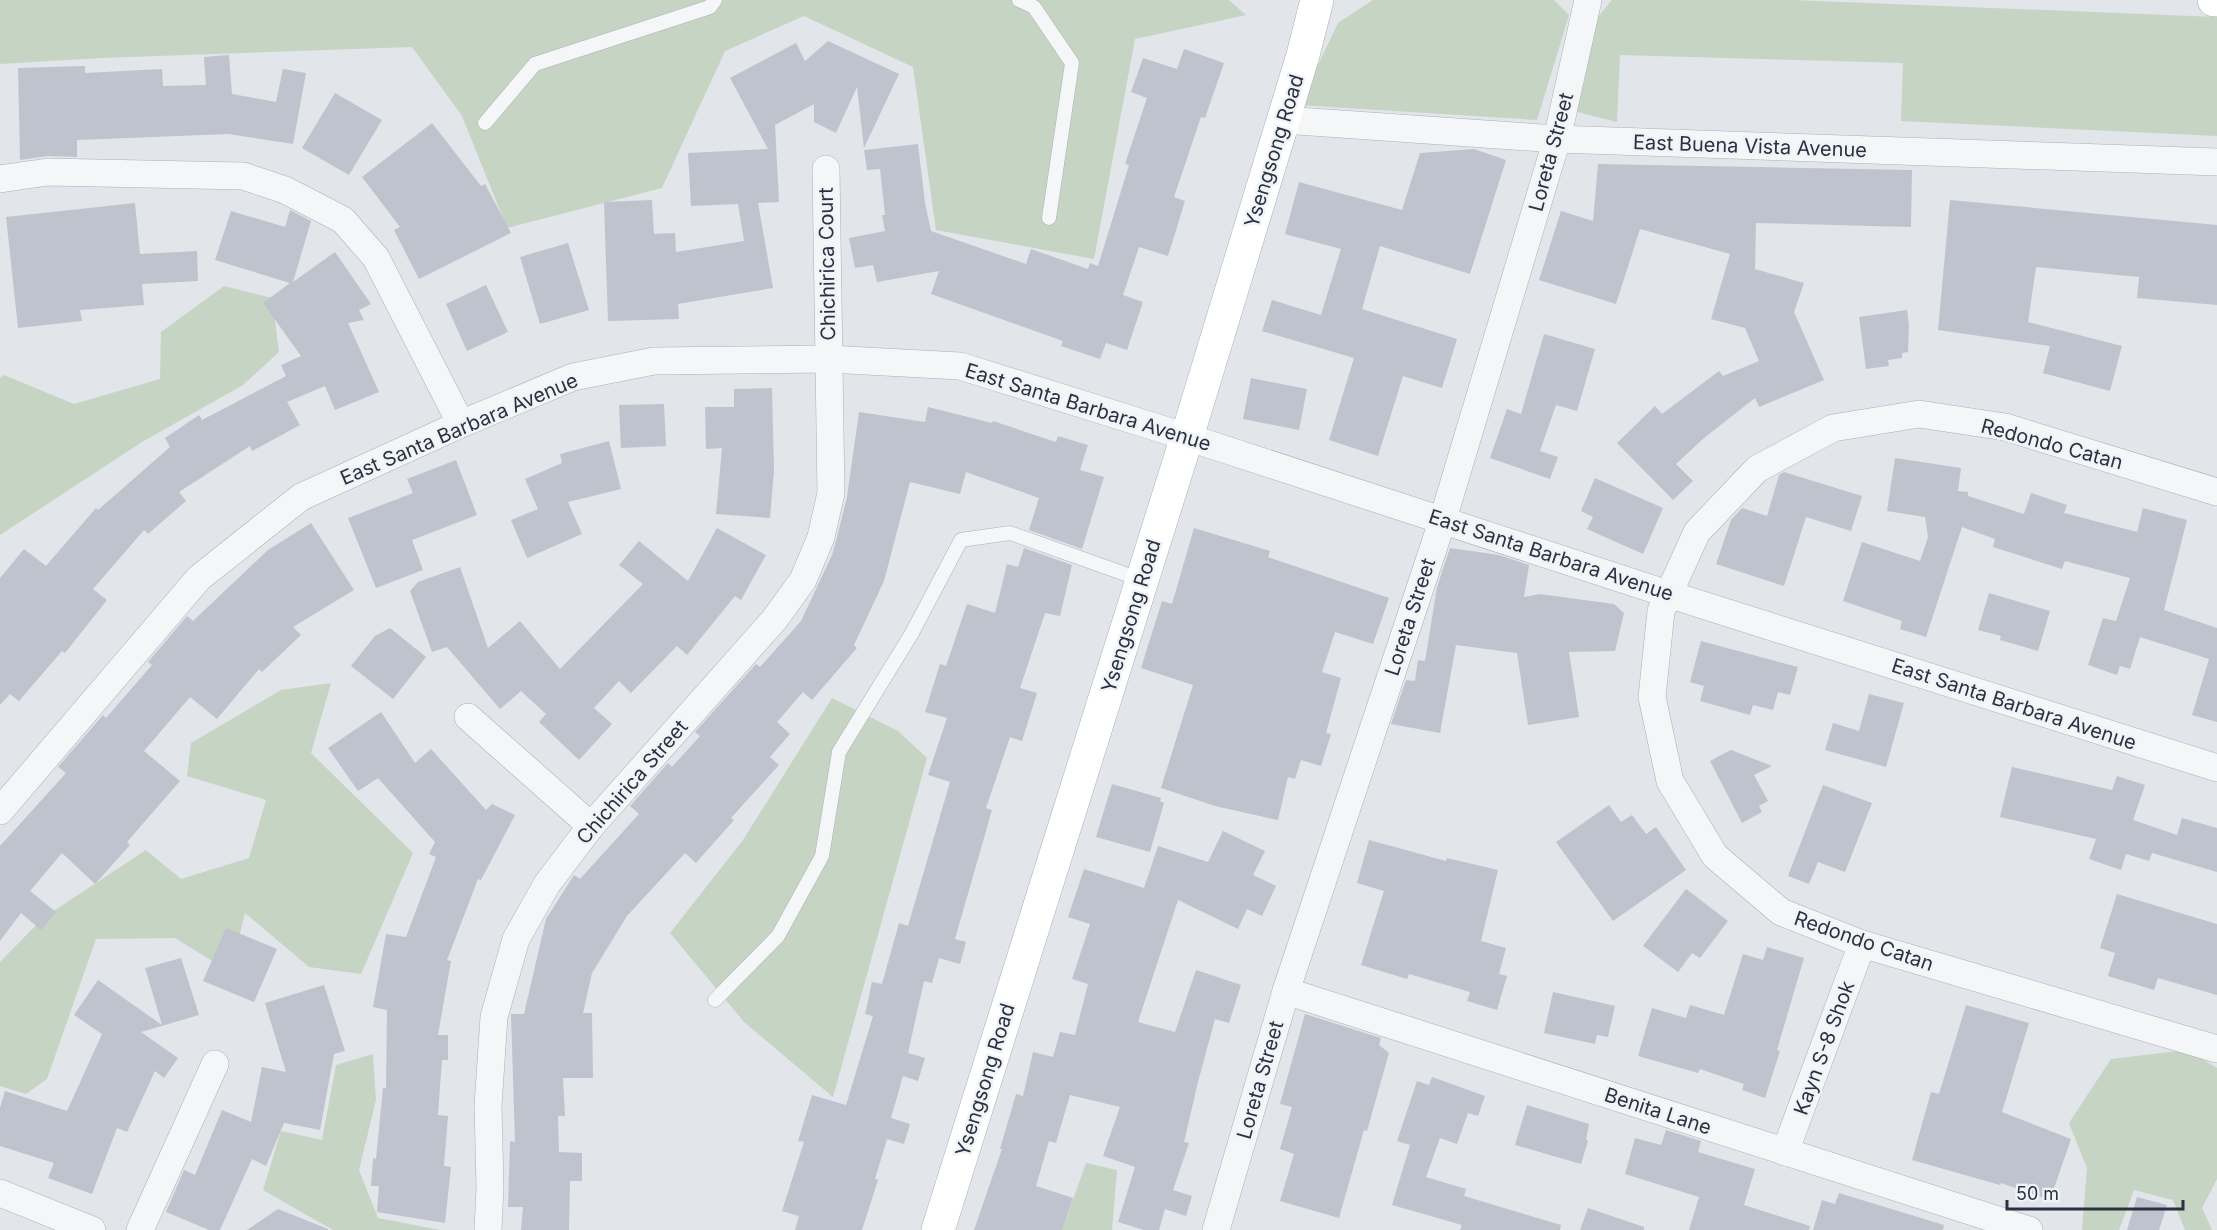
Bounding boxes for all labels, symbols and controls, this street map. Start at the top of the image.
street label: Ysengsong Road [1239,71,1309,231]
street label: Loreta Street [1524,89,1579,214]
street label: East Buena Vista Avenue [1633,130,1867,162]
street label: Chichirica Court [814,187,840,341]
street label: East Santa Barbara Avenue [962,358,1214,456]
street label: East Santa Barbara Avenue [337,368,581,490]
street label: Redondo Catan [1979,414,2125,474]
street label: East Santa Barbara Avenue [1426,504,1676,606]
street label: Ysengsong Road [1096,536,1166,696]
street label: Loreta Street [1380,555,1440,679]
street label: East Santa Barbara Avenue [1889,653,2139,755]
street label: Chichirica Street [571,715,693,849]
street label: Redondo Catan [1791,906,1937,976]
street label: Kayn S-8 Shok [1789,978,1859,1118]
street label: Ysengsong Road [950,1000,1020,1160]
street label: Loreta Street [1232,1018,1288,1142]
street label: Benita Lane [1602,1082,1714,1140]
scale bar [2007,1173,2182,1211]
text: 50 m [2016,1183,2059,1204]

